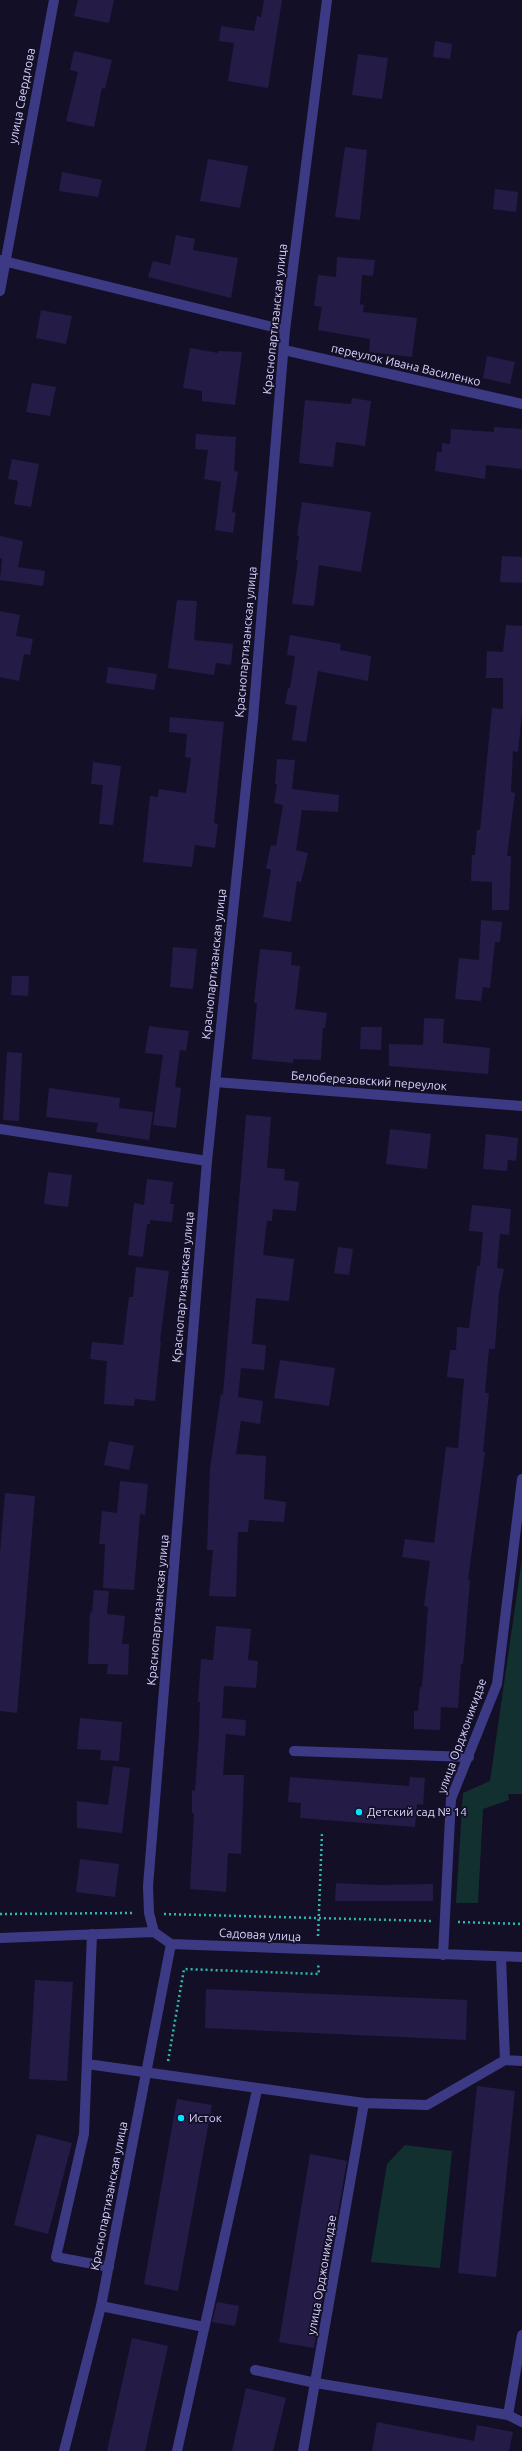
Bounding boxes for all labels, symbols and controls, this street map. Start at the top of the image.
street label: улица Свердлова [6,47,38,145]
street label: Краснопартизанская улица [260,243,290,395]
street label: переулок Ивана Василенко [330,341,482,389]
street label: Краснопартизанская улица [232,566,260,718]
street label: Краснопартизанская улица [199,888,229,1040]
street label: Белоберезовский переулок [290,1068,448,1094]
street label: Краснопартизанская улица [169,1211,197,1363]
street label: Краснопартизанская улица [144,1534,172,1686]
street label: улица Орджоникидзе [434,1676,490,1796]
place label: Детский сад № 14 [367,1805,467,1819]
marker: Детский сад № 14 [354,1807,364,1817]
street label: Садовая улица [218,1926,302,1944]
place label: Исток [189,2111,222,2125]
marker: Исток [176,2113,186,2123]
street label: Краснопартизанская улица [87,2120,131,2272]
street label: улица Орджоникидзе [304,2214,340,2336]

